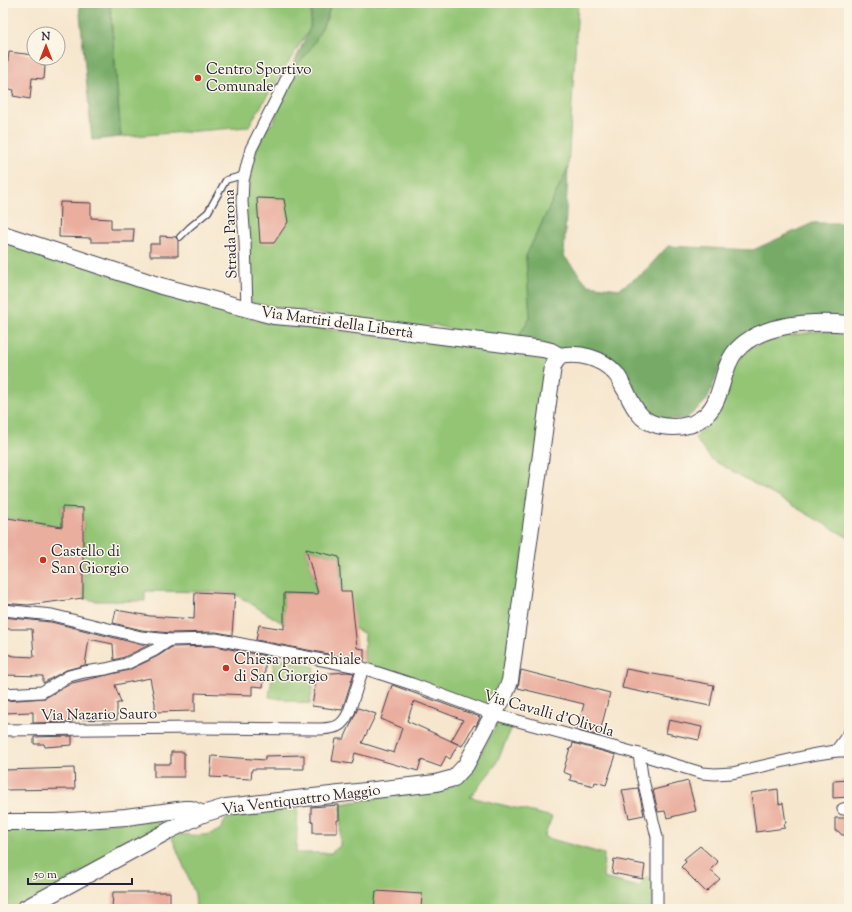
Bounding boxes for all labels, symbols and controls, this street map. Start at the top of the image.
north arrow [26,26,66,66]
text: N [41,29,51,45]
place label: Centro Sportivo Comunale [206,60,312,98]
marker: Centro Sportivo Comunale [193,73,203,83]
street label: Strada Parona [219,189,244,279]
street label: Via Martiri della Libertà [259,302,415,345]
place label: Castello di San Giorgio [51,542,129,580]
marker: Castello di San Giorgio [38,555,48,565]
place label: Chiesa parrocchiale di San Giorgio [234,650,361,688]
marker: Chiesa parrocchiale di San Giorgio [221,663,231,673]
street label: Via Cavalli d'Olivola [481,686,616,743]
street label: Via Nazario Sauro [41,704,157,727]
street label: Via Ventiquattro Maggio [221,780,382,821]
scale bar [28,860,132,886]
text: 50 m [33,866,57,884]

